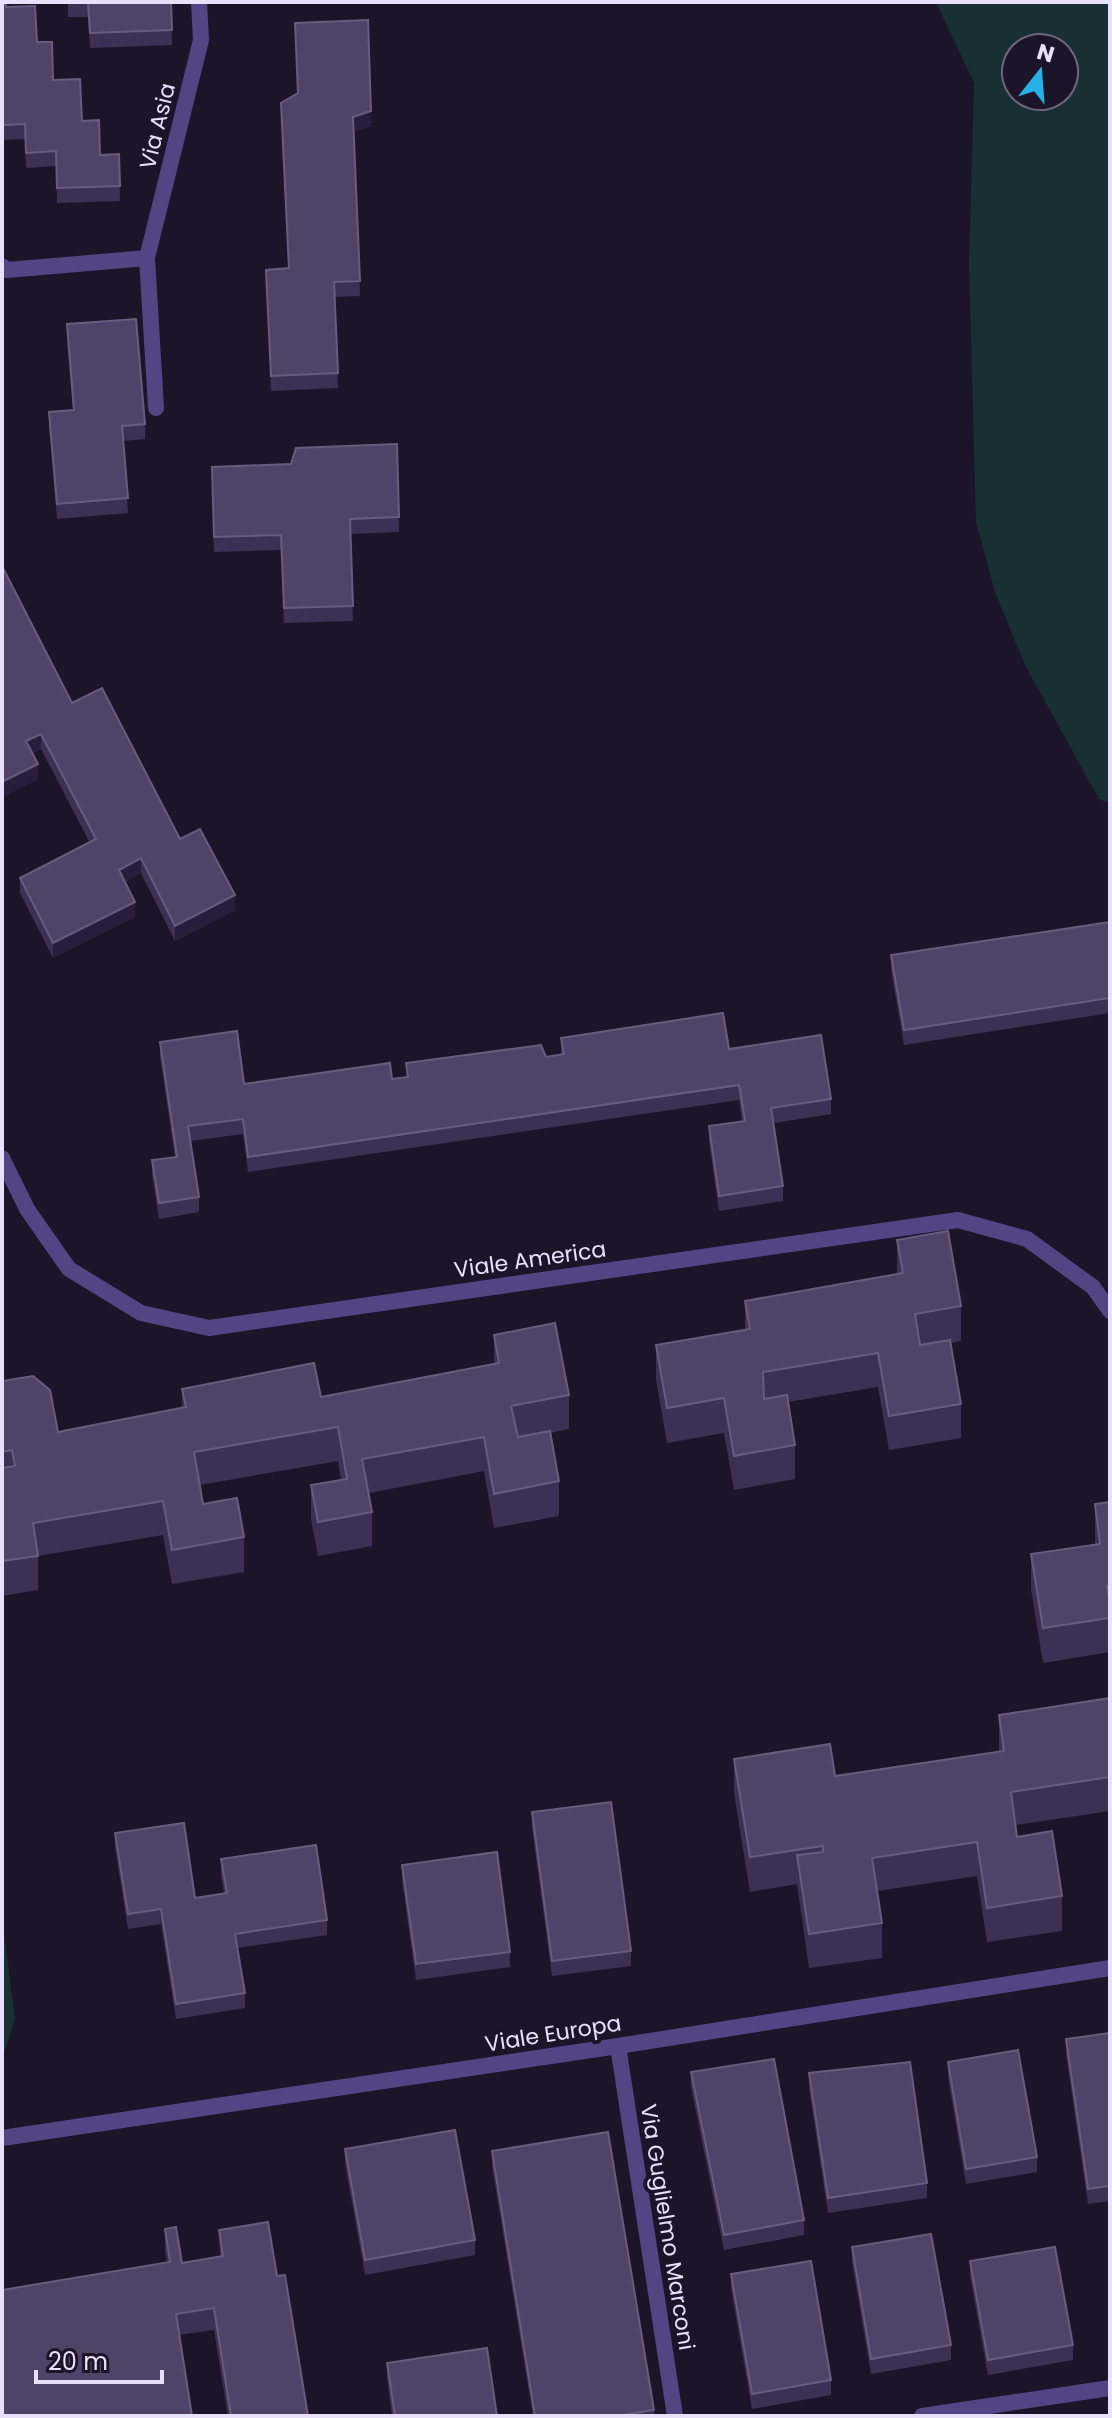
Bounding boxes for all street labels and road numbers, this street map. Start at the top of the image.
street label: Via Asia [132,80,183,172]
street label: Viale America [452,1233,608,1285]
street label: Viale Europa [483,2007,623,2060]
street label: Via Guglielmo Marconi [633,2102,702,2352]

